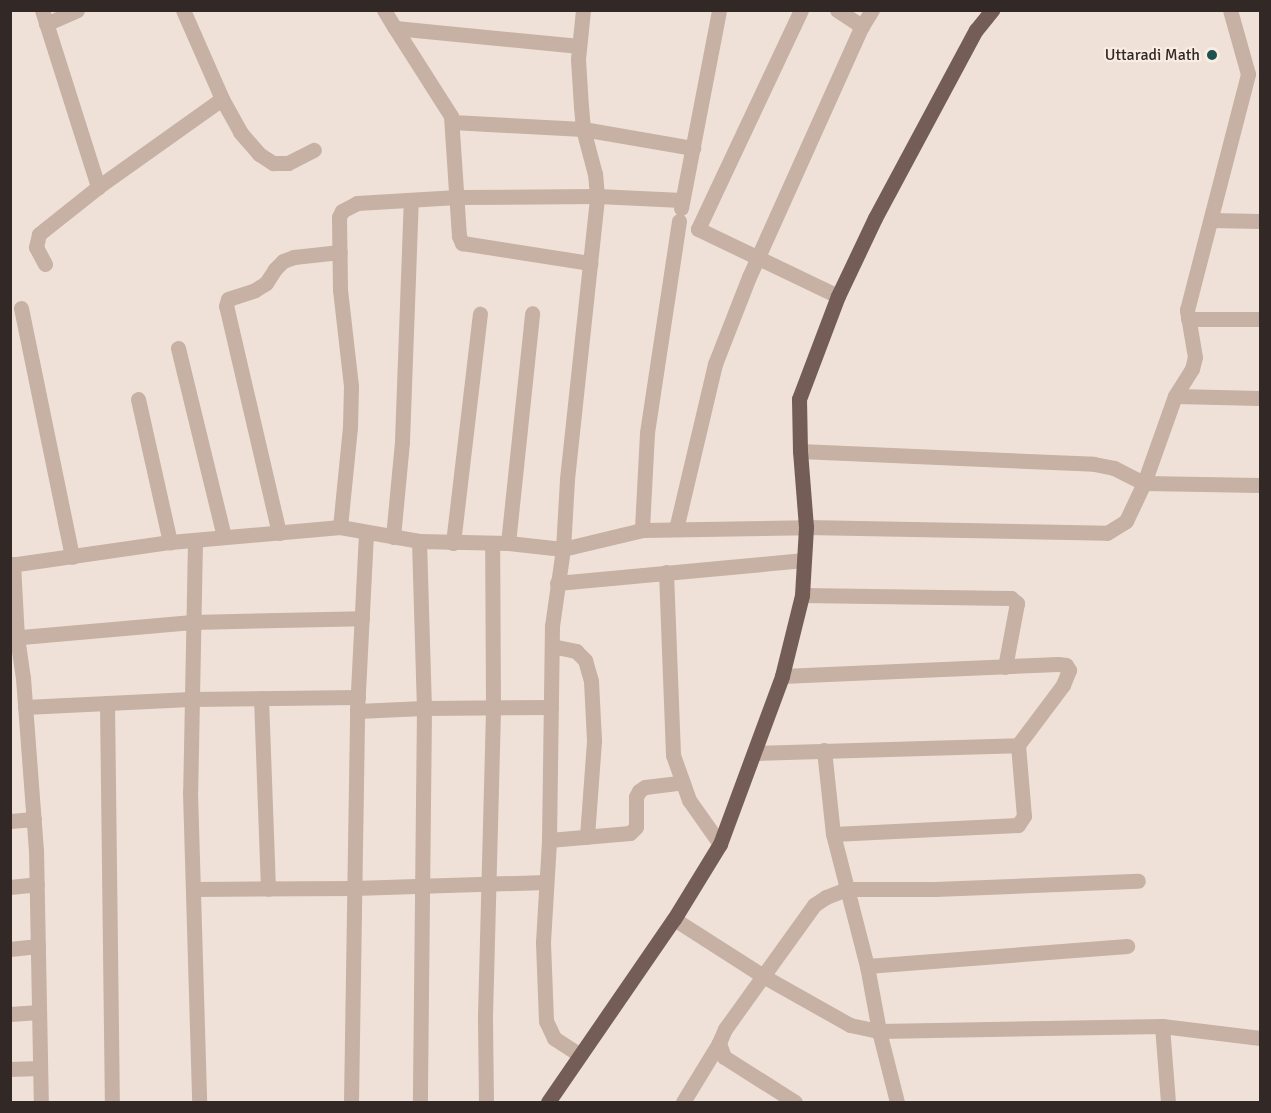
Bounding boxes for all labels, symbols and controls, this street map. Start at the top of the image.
place label: Uttaradi Math [1105,45,1200,65]
marker: Uttaradi Math [1205,48,1219,62]

